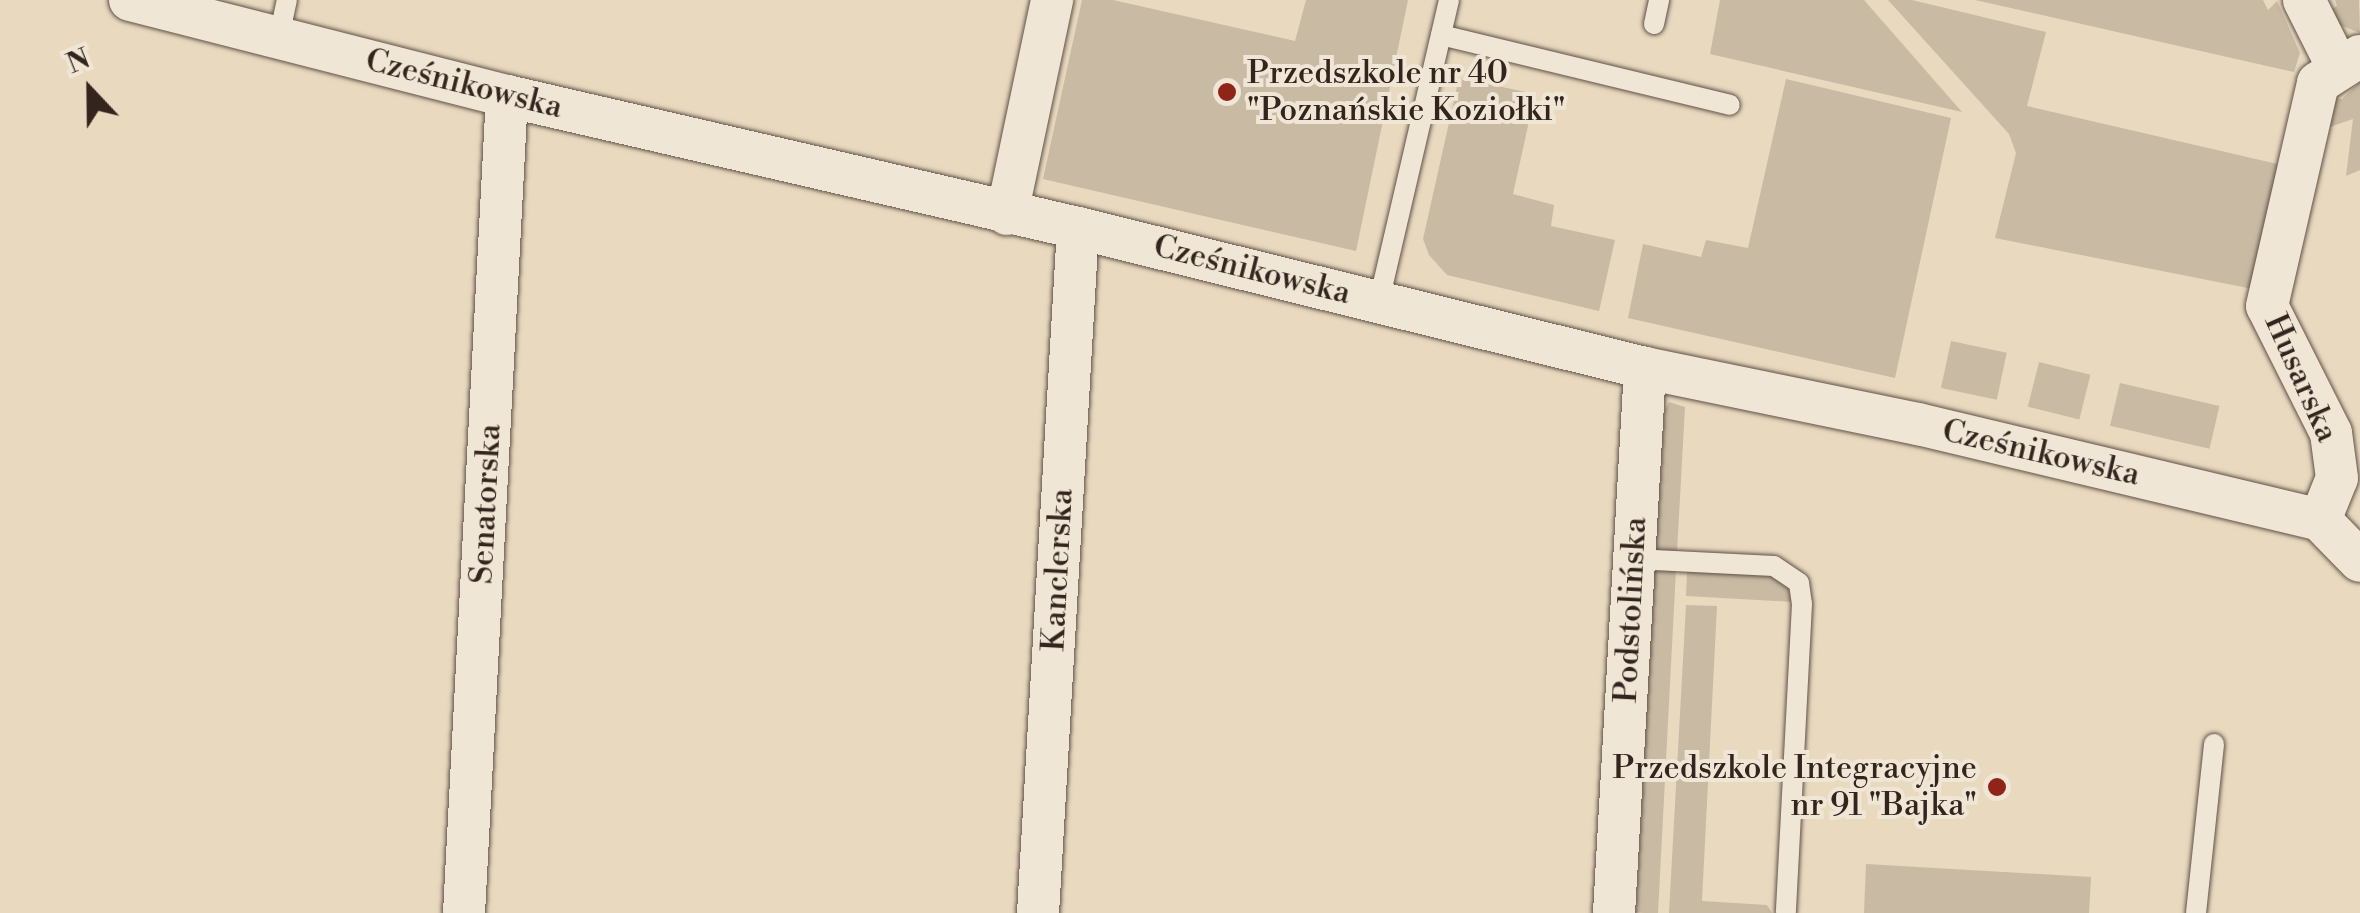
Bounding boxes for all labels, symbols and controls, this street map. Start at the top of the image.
north arrow [40,40,140,140]
text: N [62,41,95,82]
street label: Cześnikowska [362,41,566,127]
place label: Przedszkole nr 40 "Poznańskie Koziołki" [1247,55,1565,130]
marker: Przedszkole nr 40 "Poznańskie Koziołki" [1216,81,1238,103]
street label: Cześnikowska [1150,227,1354,313]
street label: Husarska [2256,308,2346,448]
street label: Cześnikowska [1939,412,2143,494]
street label: Senatorska [463,423,509,585]
street label: Kanclerska [1035,488,1081,652]
street label: Podstolińska [1607,516,1655,704]
place label: Przedszkole Integracyjne nr 91 "Bajka" [1613,750,1977,825]
marker: Przedszkole Integracyjne nr 91 "Bajka" [1986,776,2008,798]

